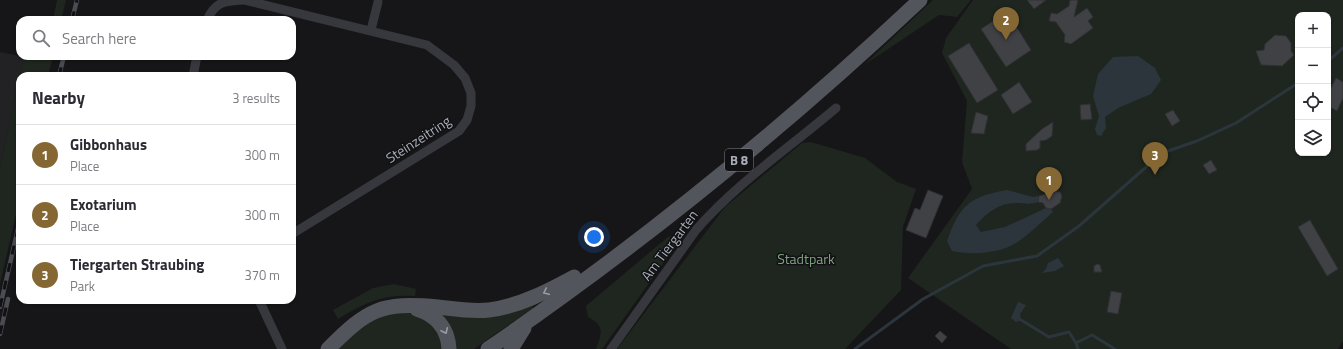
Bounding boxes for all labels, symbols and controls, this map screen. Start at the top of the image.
pin: 2 [993,7,1019,40]
map controls [1295,12,1331,156]
button: + [1295,12,1331,48]
search box [16,16,296,60]
icon: search [30,27,52,49]
text: Search here [62,27,136,50]
button: − [1295,48,1331,84]
button: locate [1295,84,1331,120]
text: Nearby [32,85,85,111]
text: 3 results [232,88,280,108]
street label: Steinzeitring [381,110,455,168]
button: layers [1295,120,1331,156]
text: Gibbonhaus [70,133,147,156]
pin: 3 [1142,142,1168,175]
text: 1 [41,145,49,165]
text: 300 m [244,145,280,165]
road number: B 8 [725,149,753,171]
text: Place [70,156,99,176]
pin: 1 [1036,167,1062,200]
text: Exotarium [70,193,137,216]
text: 2 [41,205,49,225]
text: 300 m [244,205,280,225]
street label: Am Tiergarten [635,205,703,285]
text: Place [70,216,99,236]
your location [584,227,604,247]
park label: Stadtpark [777,248,835,269]
text: Tiergarten Straubing [70,253,204,276]
text: 3 [41,265,49,285]
text: 370 m [244,265,280,285]
text: Park [70,276,95,296]
one-way arrow [542,287,550,295]
one-way arrow [440,327,448,335]

